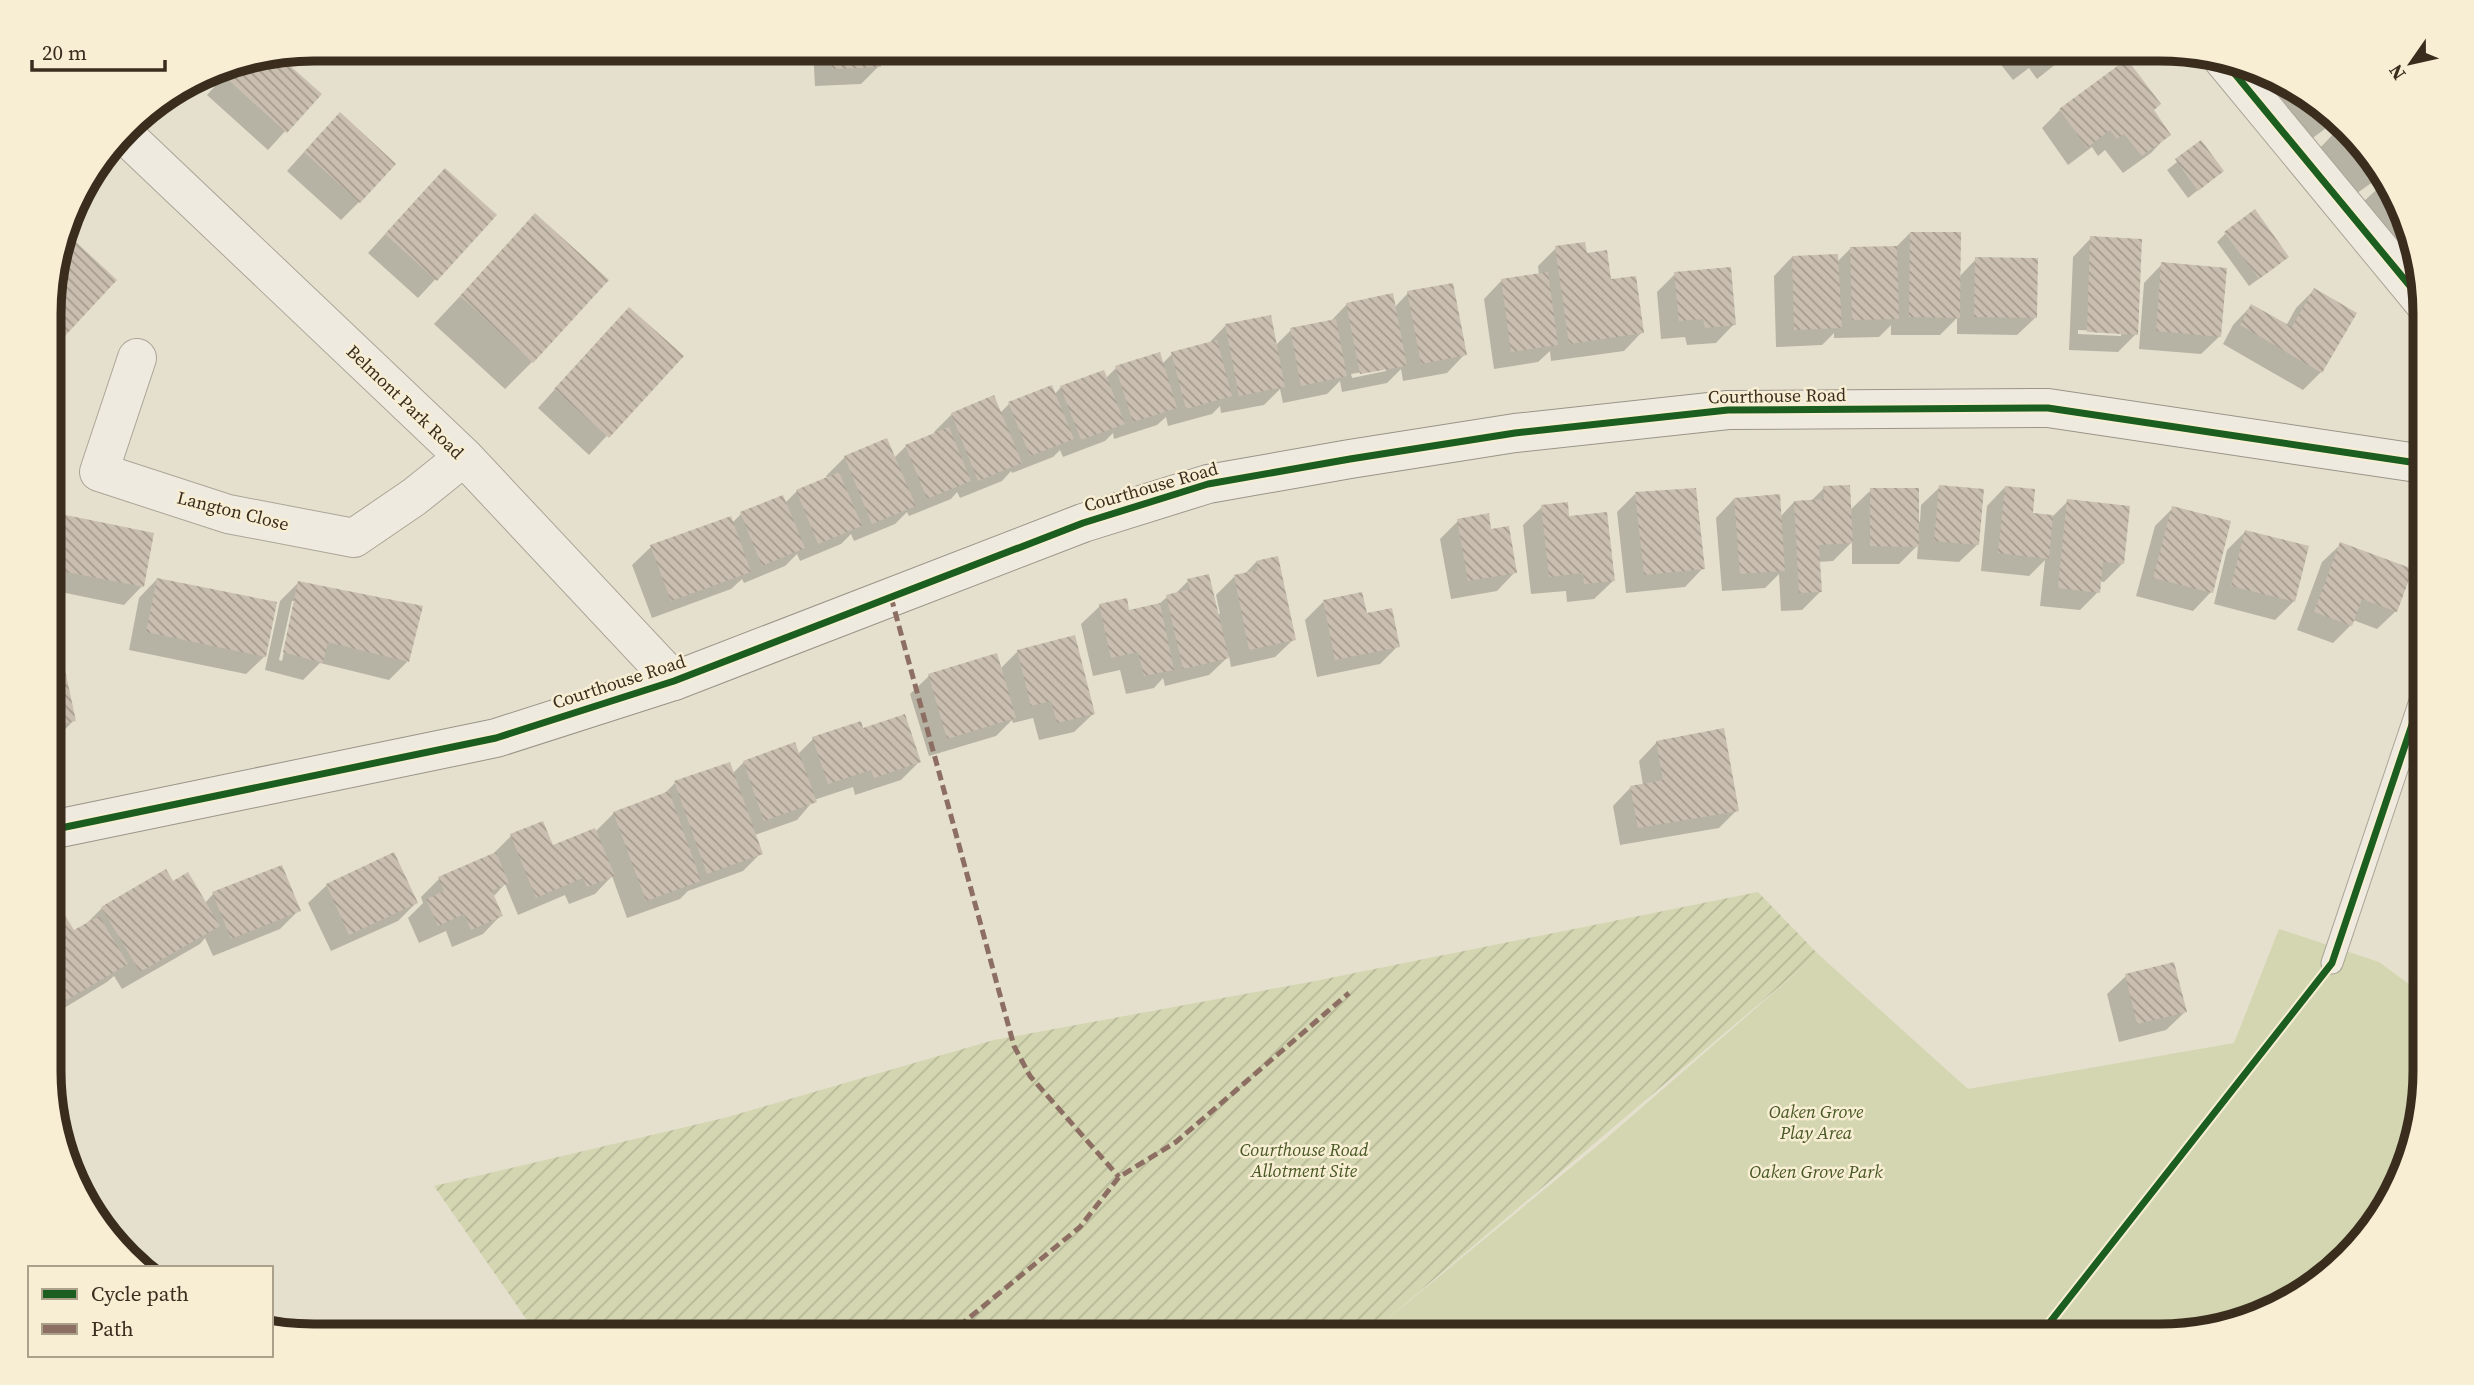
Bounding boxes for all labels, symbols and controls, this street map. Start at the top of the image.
scale bar [32,28,164,72]
north arrow [2376,28,2446,98]
text: 20 m [42,38,87,67]
text: N [2382,59,2412,86]
street label: Belmont Park Road [341,339,470,464]
street label: Courthouse Road [1708,382,1846,409]
street label: Courthouse Road [1081,455,1221,518]
street label: Langton Close [175,485,292,536]
street label: Courthouse Road [549,648,689,715]
park label: Oaken Grove Play Area [1769,1099,1864,1145]
park label: Courthouse Road Allotment Site [1240,1137,1369,1183]
park label: Oaken Grove Park [1749,1159,1883,1184]
legend [28,1266,273,1357]
text: Cycle path [91,1279,189,1308]
text: Path [91,1314,134,1343]

